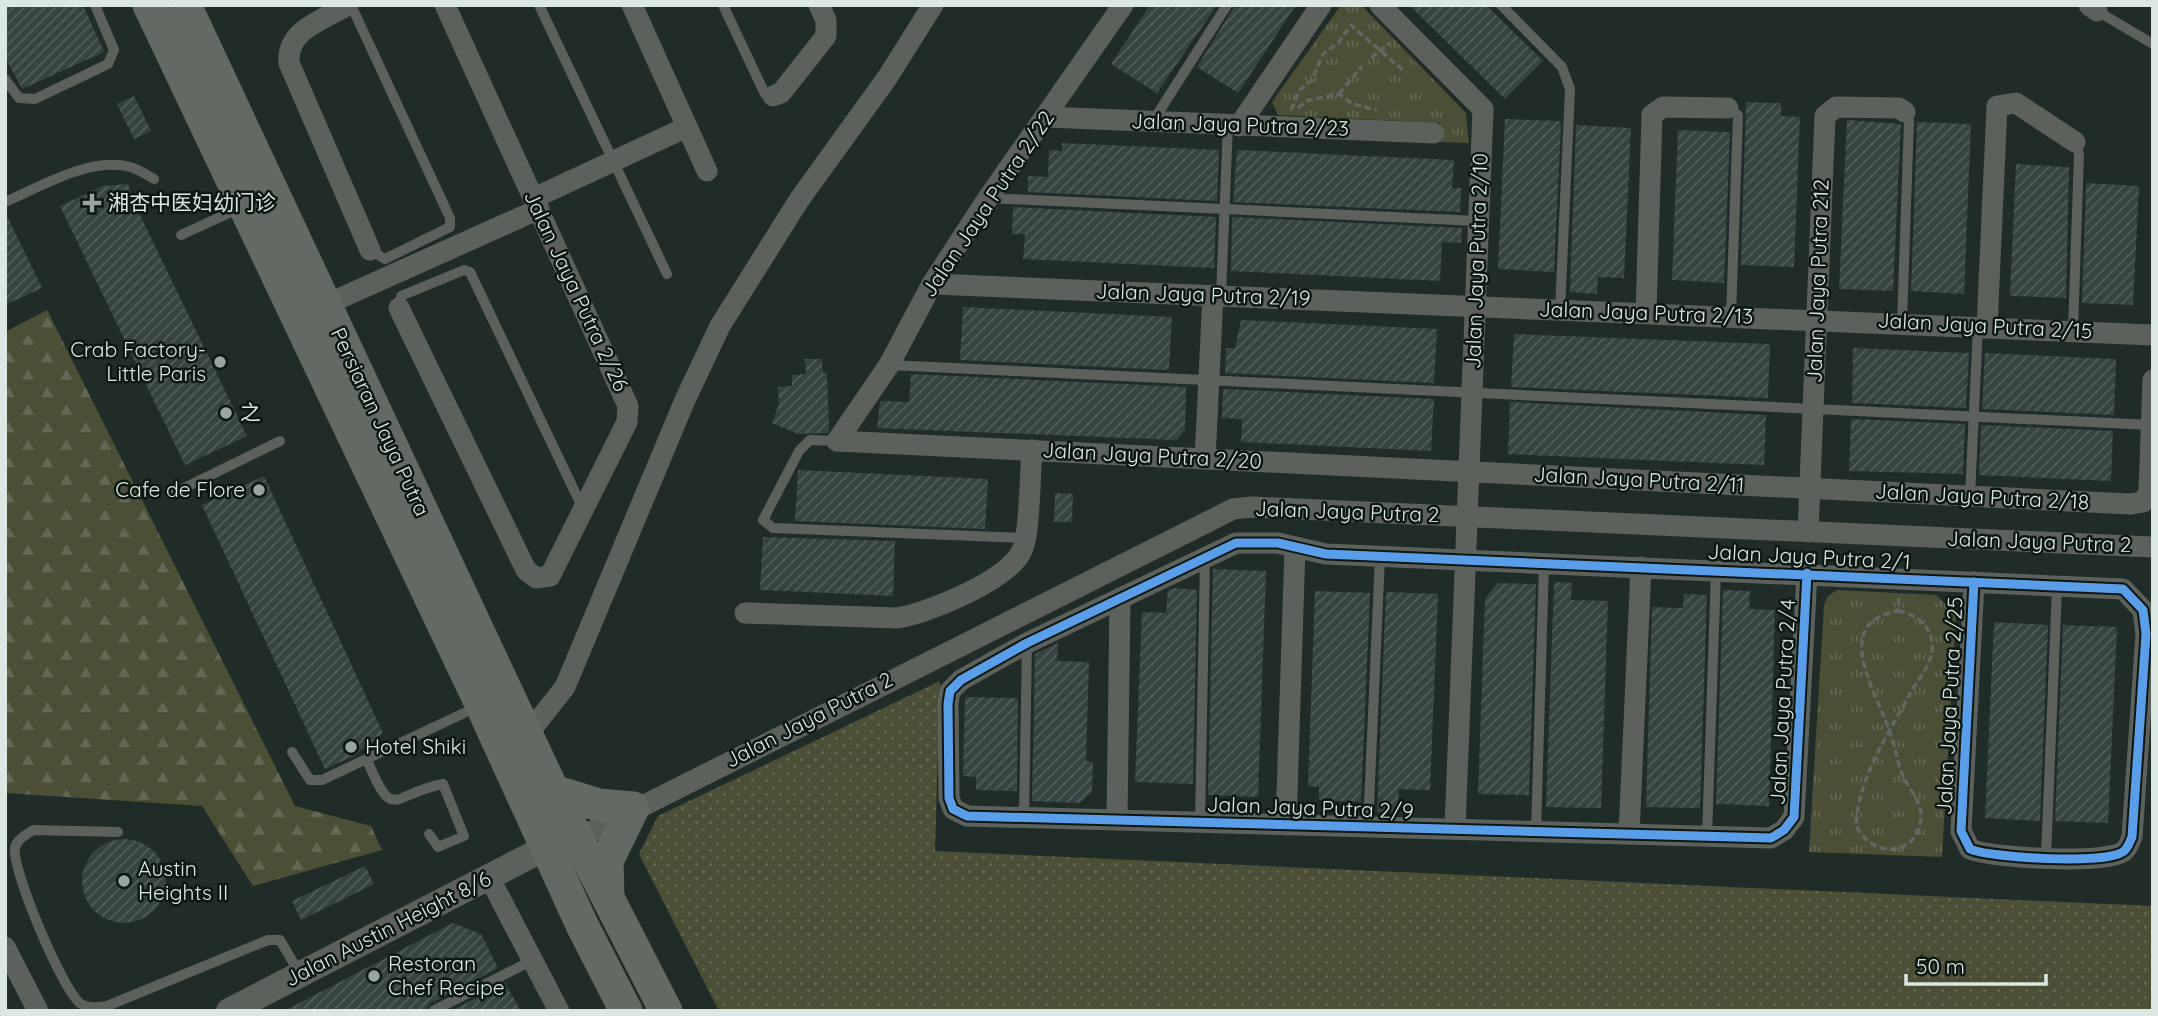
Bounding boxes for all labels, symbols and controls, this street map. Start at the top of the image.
street label: Jalan Jaya Putra 2/22 [915,105,1059,301]
street label: Jalan Jaya Putra 2/23 [1130,107,1350,141]
street label: Jalan Jaya Putra 2/10 [1459,153,1493,369]
street label: Jalan Jaya Putra 212 [1800,179,1834,383]
street label: Jalan Jaya Putra 2/26 [519,186,635,395]
place label: 湘杏中医妇幼门诊 [108,189,276,215]
marker: 湘杏中医妇幼门诊 [82,193,102,213]
street label: Jalan Jaya Putra 2/19 [1095,277,1311,311]
street label: Jalan Jaya Putra 2/13 [1538,295,1754,329]
street label: Jalan Jaya Putra 2/15 [1877,306,2093,344]
street label: Persiaran Jaya Putra [326,323,436,520]
place label: Crab Factory- Little Paris [70,336,206,386]
marker: Crab Factory- Little Paris [212,354,228,370]
place label: 之 [240,399,261,425]
marker: 之 [218,405,234,421]
street label: Jalan Jaya Putra 2/20 [1042,436,1262,474]
street label: Jalan Jaya Putra 2/11 [1533,460,1745,498]
place label: Cafe de Flore [115,476,245,502]
street label: Jalan Jaya Putra 2/18 [1874,477,2090,515]
marker: Cafe de Flore [251,482,267,498]
street label: Jalan Jaya Putra 2 [1254,495,1440,527]
street label: Jalan Jaya Putra 2 [1946,525,2132,557]
street label: Jalan Jaya Putra 2/1 [1707,538,1911,574]
street label: Jalan Jaya Putra 2/25 [1930,596,1968,816]
street label: Jalan Jaya Putra 2/4 [1764,598,1800,806]
street label: Jalan Jaya Putra 2 [720,666,897,773]
place label: Hotel Shiki [365,733,466,759]
marker: Hotel Shiki [343,739,359,755]
street label: Jalan Jaya Putra 2/9 [1206,790,1414,824]
place label: Austin Heights II [138,855,228,905]
street label: Jalan Austin Height 8/6 [280,865,495,991]
marker: Austin Heights II [116,873,132,889]
scale bar [1906,942,2046,986]
place label: Restoran Chef Recipe [388,950,505,1000]
text: 50 m [1916,953,1965,979]
marker: Restoran Chef Recipe [366,968,382,984]

